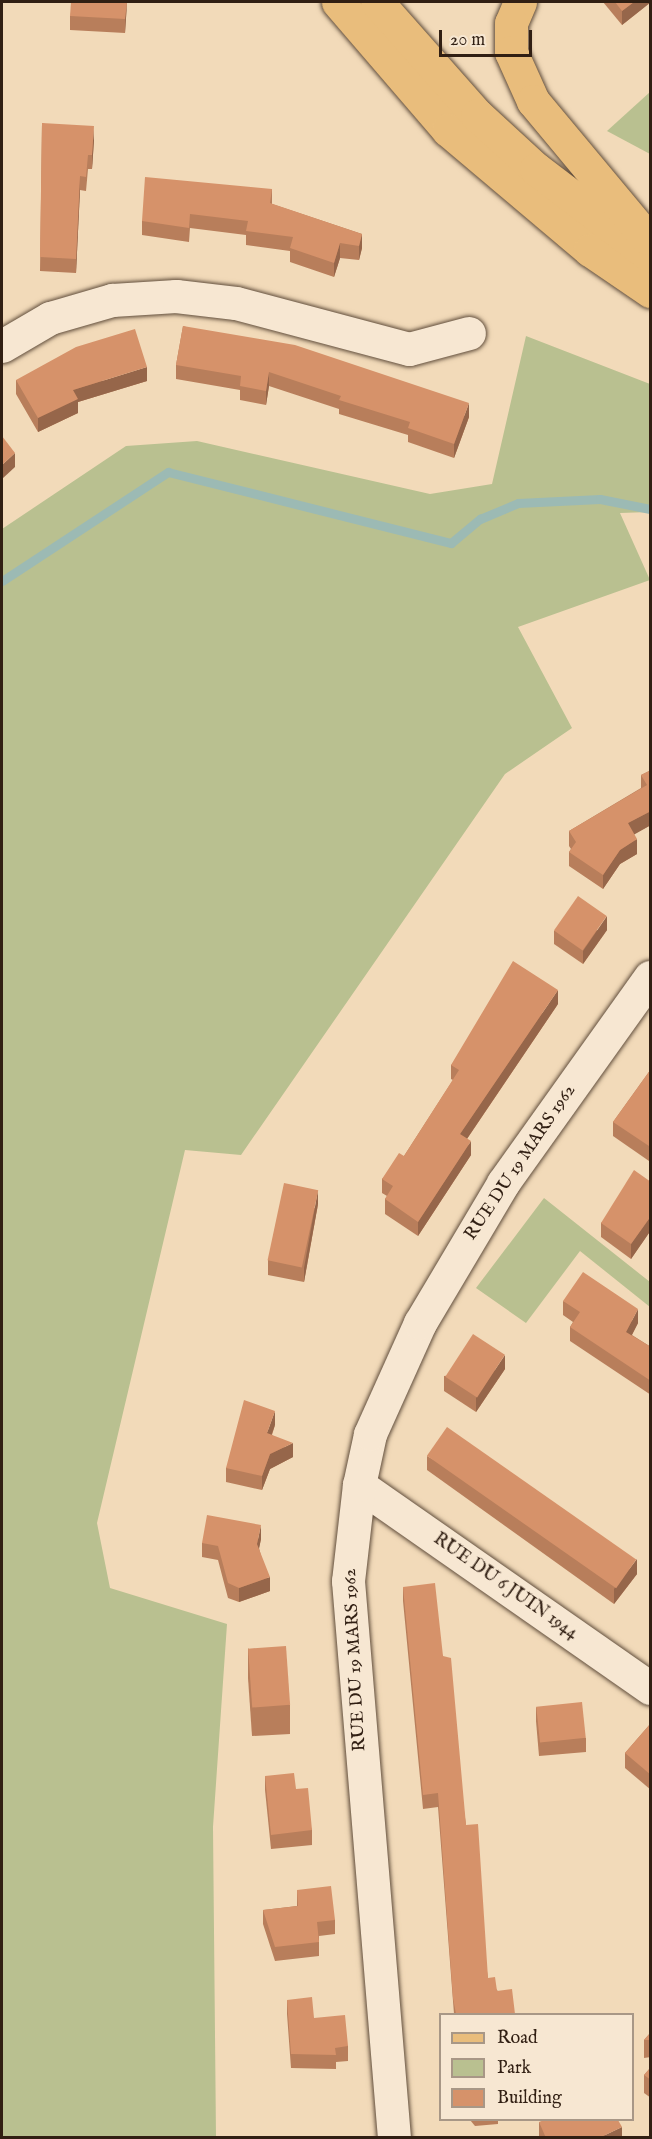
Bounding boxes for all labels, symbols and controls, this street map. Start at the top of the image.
scale bar [442,18,535,56]
text: 20 m [450,29,485,52]
street label: RUE DU 19 MARS 1962 [461,1081,581,1245]
street label: RUE DU 6 JUIN 1944 [429,1529,581,1645]
street label: RUE DU 19 MARS 1962 [340,1568,372,1752]
legend [439,2013,634,2121]
text: Road [497,2027,538,2050]
text: Park [497,2057,531,2080]
text: Building [497,2087,562,2110]

